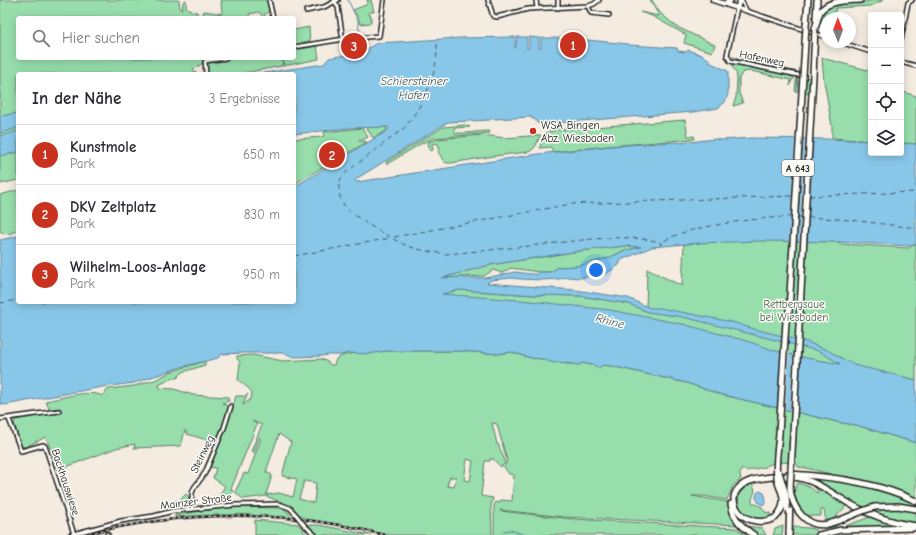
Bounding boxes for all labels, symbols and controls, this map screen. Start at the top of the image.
north arrow [820,12,856,48]
map controls [868,12,904,156]
button: + [868,12,904,48]
search box [16,16,296,60]
icon: search [30,27,52,49]
text: Hier suchen [62,29,140,47]
pin: 1 [560,30,586,60]
pin: 3 [341,31,367,61]
street label: Hafenweg [738,47,786,70]
button: − [868,48,904,84]
water label: Schiersteiner Hafen [380,74,449,102]
button: locate [868,84,904,120]
text: In der Nähe [32,89,121,108]
text: 3 Ergebnisse [209,91,280,106]
place label: WSA Bingen Abz. Wiesbaden [541,119,614,145]
button: layers [868,120,904,156]
marker: WSA Bingen Abz. Wiesbaden [528,126,538,136]
text: Kunstmole [70,138,136,156]
pin: 2 [319,140,345,170]
text: 1 [42,147,48,162]
text: 650 m [243,147,280,162]
text: Park [70,156,95,171]
road number: A 643 [782,160,814,176]
text: DKV Zeltplatz [70,198,156,216]
text: 2 [42,207,48,222]
text: 830 m [244,207,280,222]
text: Park [70,216,95,231]
text: Wilhelm-Loos-Anlage [70,258,206,276]
your location [586,260,606,280]
text: 3 [42,267,48,282]
text: 950 m [243,267,280,282]
text: Park [70,276,95,291]
park label: Rettbergsaue bei Wiesbaden [760,298,828,324]
water label: Rhine [594,310,626,332]
street label: Steinweg [188,433,217,475]
street label: Backhauswiese [49,447,83,518]
street label: Mainzer Straße [160,491,233,512]

